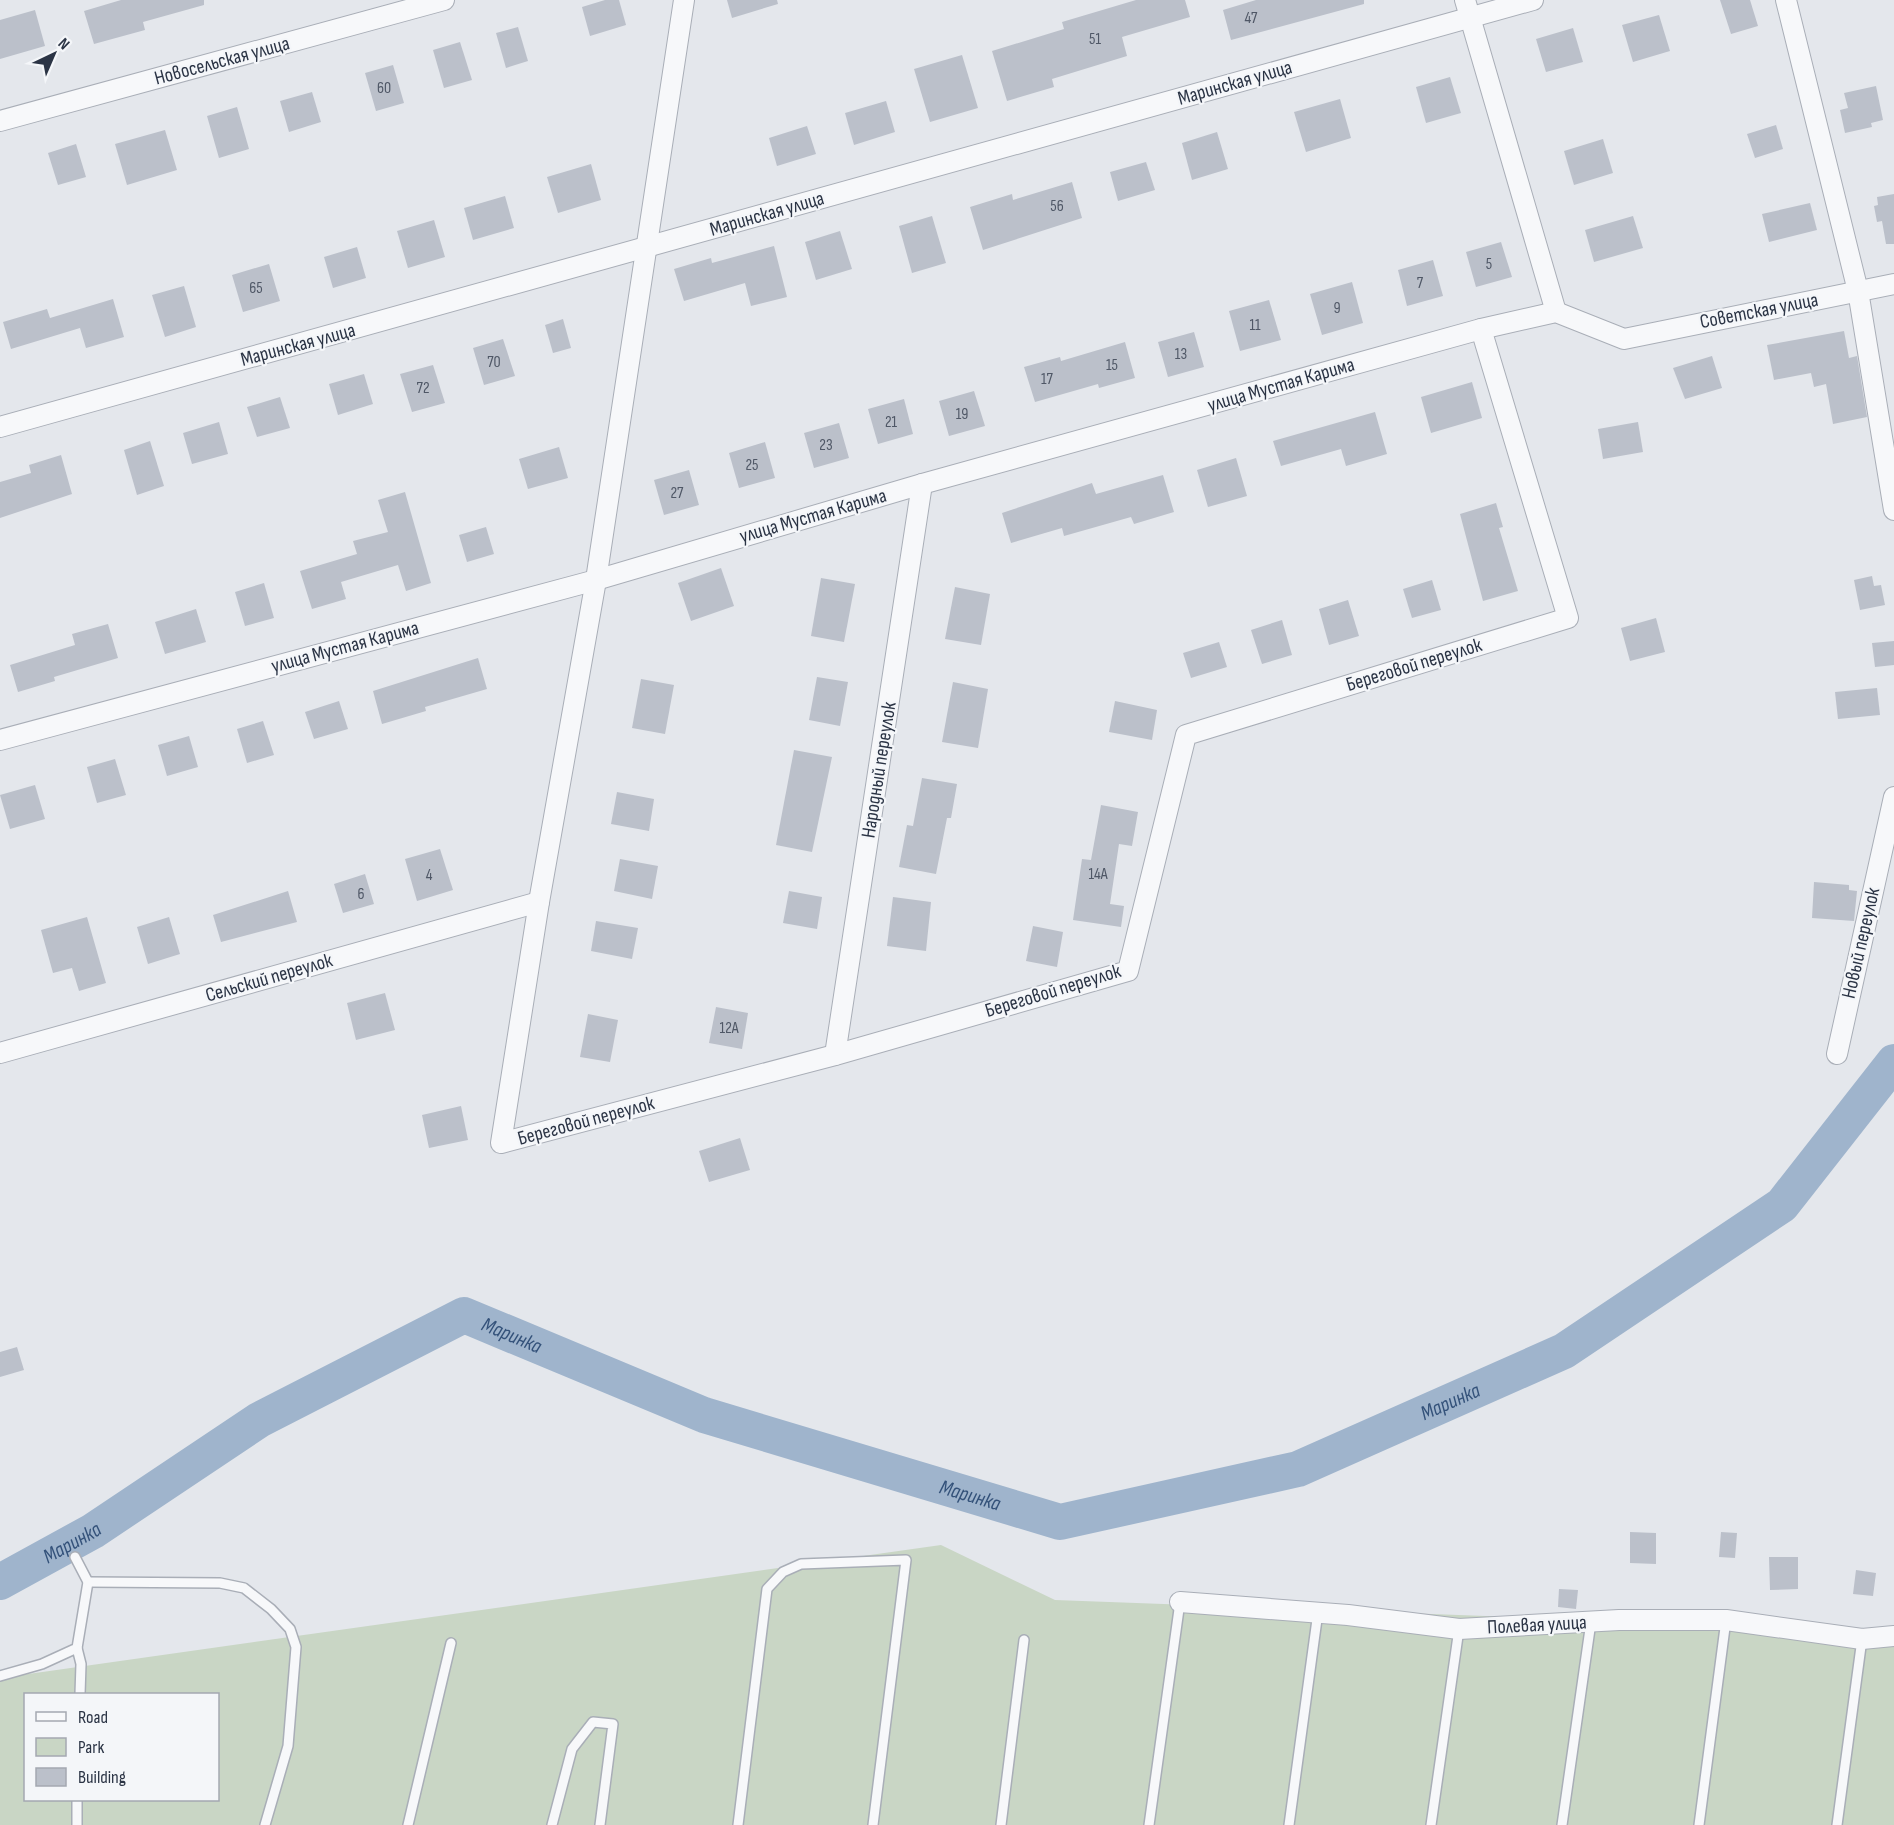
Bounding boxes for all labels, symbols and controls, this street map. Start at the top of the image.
house number: 47 [1245,9,1258,28]
north arrow [24,24,84,84]
house number: 51 [1089,30,1101,49]
street label: Новосельская улица [152,31,292,91]
text: N [54,34,73,54]
street label: Маринская улица [1175,55,1295,111]
house number: 60 [377,79,391,98]
street label: Маринская улица [707,186,827,242]
house number: 56 [1050,197,1064,216]
house number: 5 [1486,255,1492,274]
house number: 7 [1417,274,1424,293]
house number: 65 [249,279,263,298]
street label: Советская улица [1698,288,1820,334]
house number: 9 [1333,299,1341,318]
house number: 11 [1249,316,1261,335]
street label: Маринская улица [238,318,358,372]
house number: 13 [1175,345,1187,364]
house number: 70 [487,353,501,372]
street label: улица Мустая Карима [1205,353,1357,417]
house number: 15 [1106,356,1118,375]
house number: 17 [1041,370,1054,389]
house number: 72 [417,379,429,398]
house number: 19 [956,405,968,424]
house number: 21 [885,413,898,432]
house number: 23 [819,436,833,455]
house number: 25 [745,456,759,475]
house number: 27 [670,484,684,503]
street label: улица Мустая Карима [737,484,889,548]
street label: улица Мустая Карима [269,616,421,678]
street label: Береговой переулок [1343,633,1485,697]
street label: Народный переулок [856,700,902,840]
house number: 14А [1088,865,1108,884]
house number: 4 [426,866,433,885]
house number: 6 [357,885,365,904]
street label: Новый переулок [1837,885,1886,1001]
street label: Сельский переулок [203,948,336,1008]
street label: Береговой переулок [982,959,1124,1023]
house number: 12А [719,1019,739,1038]
street label: Береговой переулок [515,1091,657,1151]
water label: Маринка [478,1311,546,1359]
water label: Маринка [1416,1377,1484,1426]
water label: Маринка [937,1474,1004,1516]
water label: Маринка [38,1516,106,1569]
street label: Полевая улица [1487,1610,1587,1640]
legend [24,1693,219,1801]
text: Road [78,1707,108,1728]
text: Park [78,1737,104,1758]
text: Building [78,1767,126,1788]

